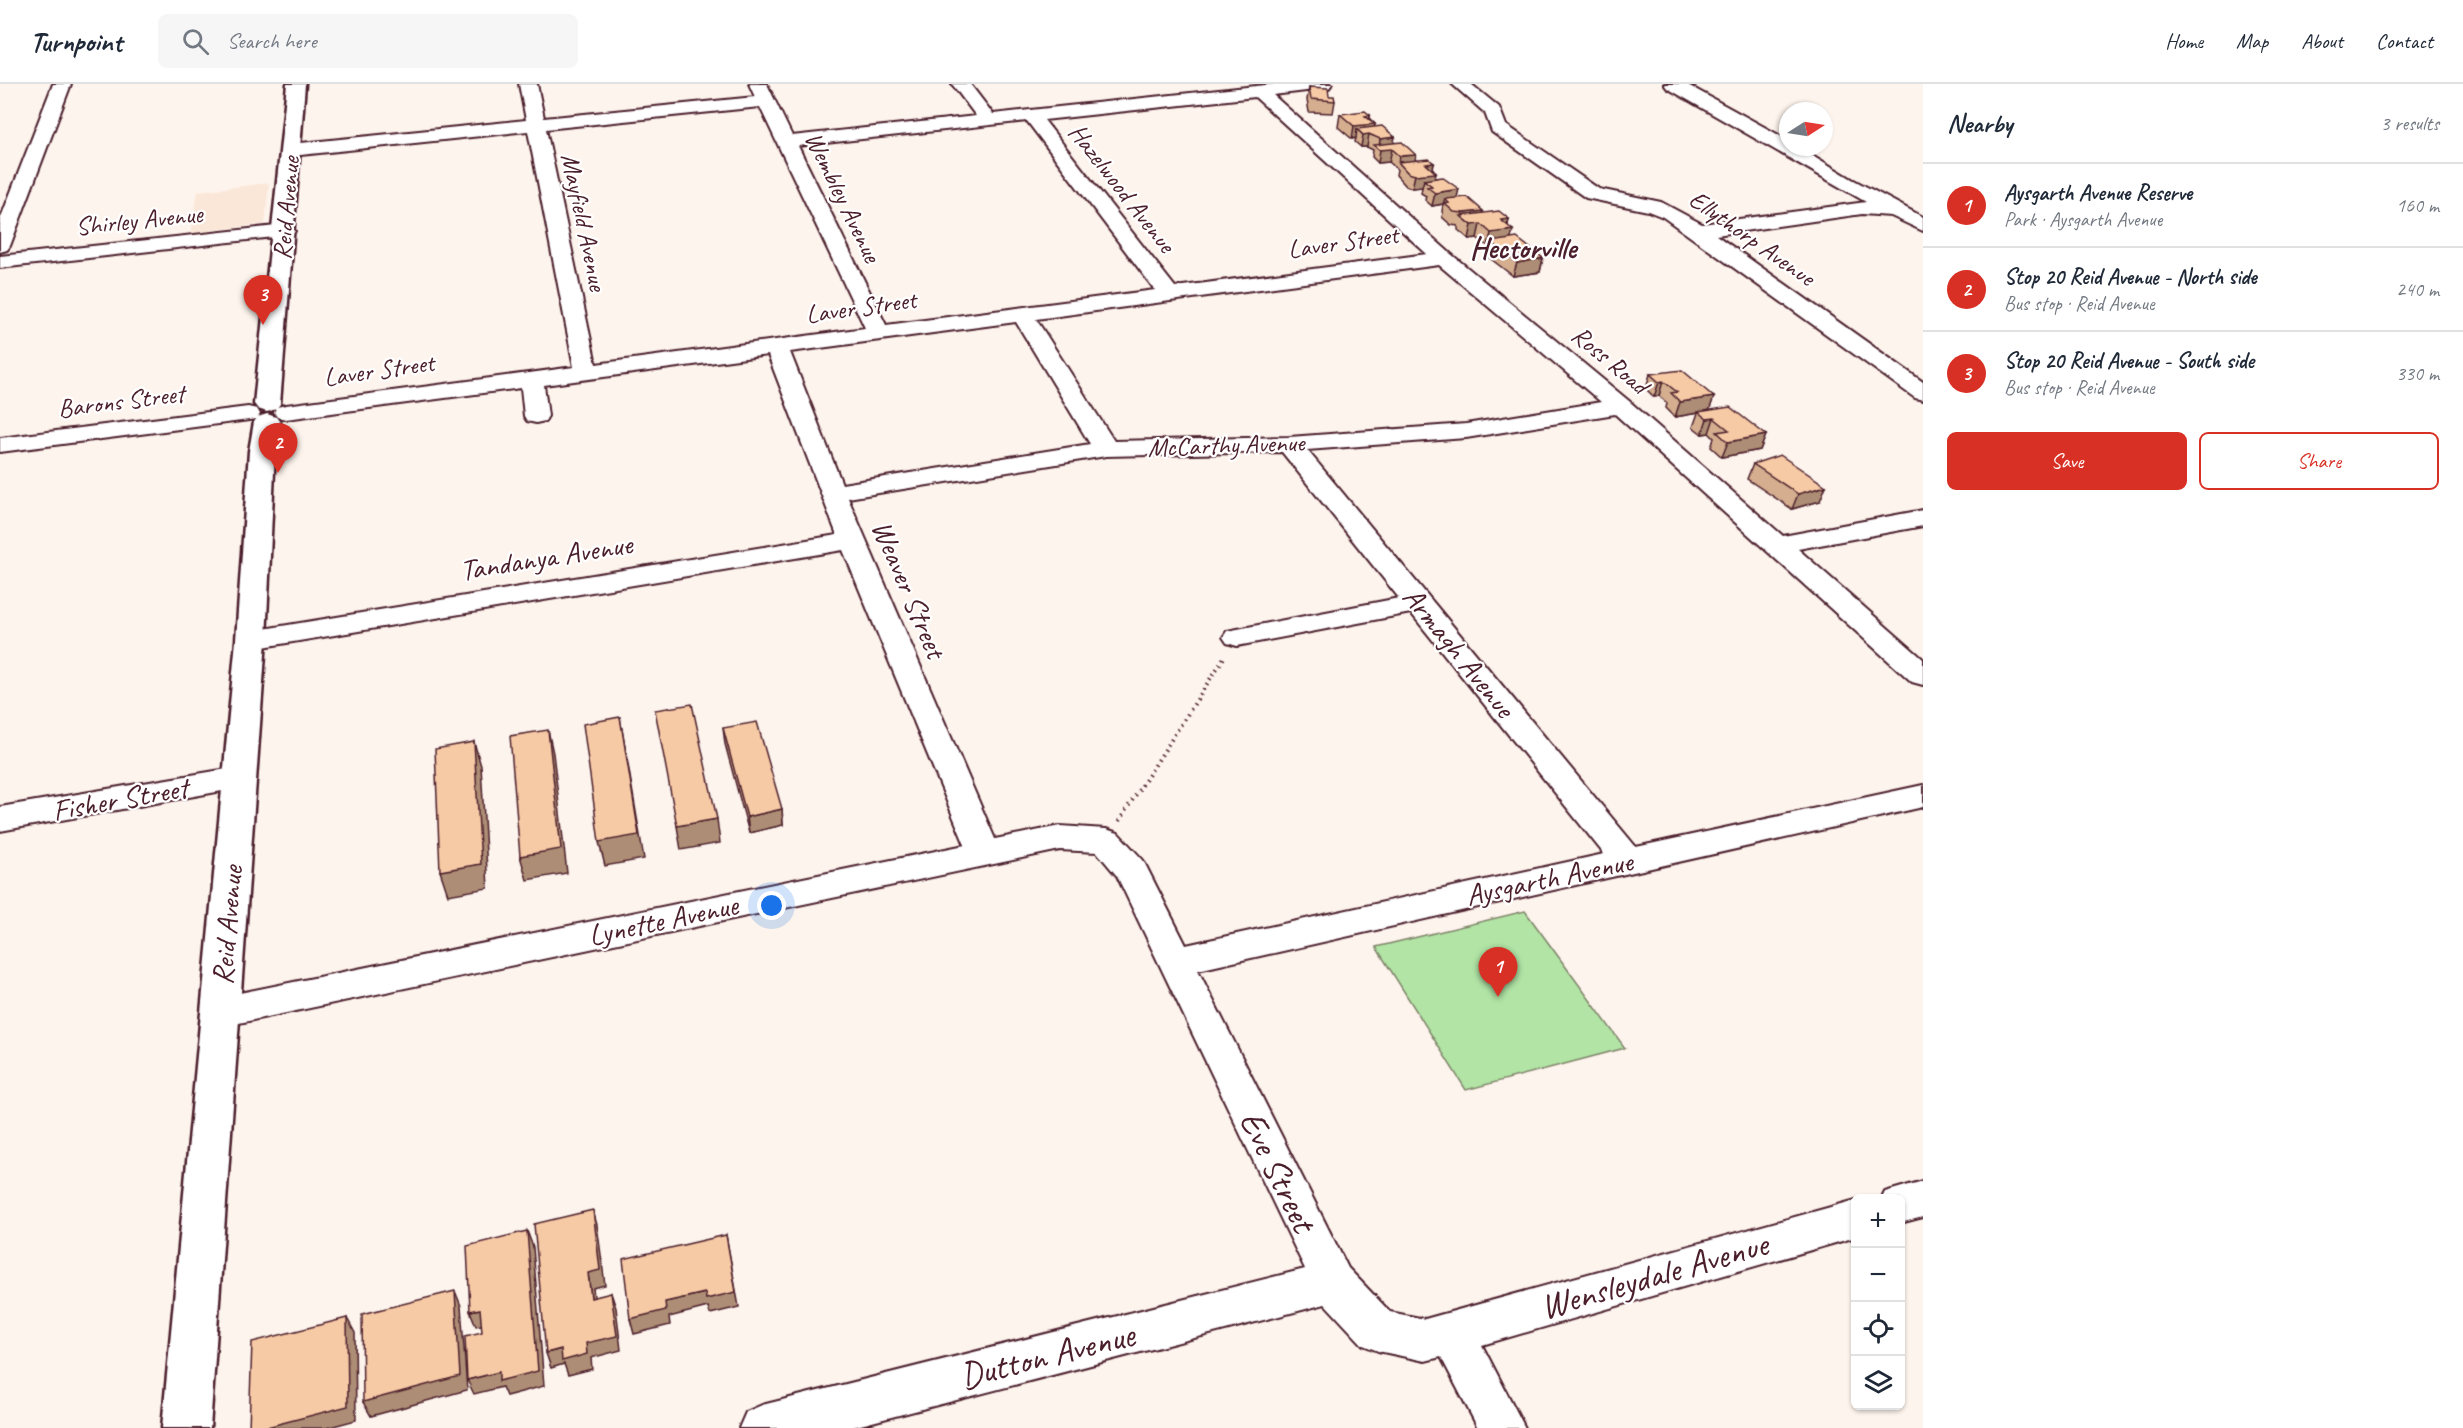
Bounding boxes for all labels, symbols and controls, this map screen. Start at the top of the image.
search box [158,14,578,68]
text: Turnpoint [30,24,122,59]
icon: search [179,25,212,58]
text: Search here [227,27,317,55]
text: Home [2165,28,2203,54]
text: Map [2236,28,2268,54]
text: About [2301,28,2343,54]
text: Contact [2376,28,2433,54]
north arrow [1779,102,1833,156]
text: Nearby [1947,107,2012,140]
text: 3 results [2380,111,2439,136]
street label: Hazelwood Avenue [1061,117,1184,261]
street label: Wembley Avenue [797,126,889,269]
street label: Mayfield Avenue [553,150,615,295]
street label: Reid Avenue [265,154,307,261]
text: Aysgarth Avenue Reserve [2004,179,2192,207]
street label: Ellythorp Avenue [1683,183,1823,295]
text: 1 [1962,193,1971,218]
text: 160 m [2396,193,2439,218]
street label: Shirley Avenue [74,197,206,243]
text: Park · Aysgarth Avenue [2004,207,2162,232]
street label: Laver Street [1286,218,1402,266]
district label: Hectorville [1470,229,1579,267]
text: Stop 20 Reid Avenue - North side [2004,263,2257,291]
pin: 3 [244,276,282,325]
text: 2 [1962,277,1971,302]
text: 240 m [2396,277,2439,302]
street label: Laver Street [804,283,920,331]
text: Bus stop · Reid Avenue [2004,291,2154,316]
street label: Ross Road [1565,318,1658,404]
street label: Laver Street [322,346,438,394]
text: Stop 20 Reid Avenue - South side [2004,347,2254,375]
text: 3 [1962,361,1971,386]
text: 330 m [2396,361,2439,386]
text: Bus stop · Reid Avenue [2004,375,2154,400]
street label: Barons Street [56,376,189,425]
pin: 2 [258,424,298,473]
street label: McCarthy Avenue [1147,426,1307,464]
button: Save [1947,432,2187,490]
button: Share [2199,432,2439,490]
street label: Weaver Street [863,514,956,667]
street label: Tandanya Avenue [457,524,637,589]
street label: Armagh Avenue [1395,579,1525,727]
street label: Fisher Street [49,768,195,830]
street label: Aysgarth Avenue [1462,841,1638,914]
street label: Reid Avenue [203,862,251,986]
street label: Lynette Avenue [585,885,743,954]
your location [757,891,786,920]
pin: 1 [1478,948,1518,997]
street label: Eve Street [1229,1103,1328,1242]
map controls [1851,1194,1905,1410]
button: + [1851,1194,1905,1248]
street label: Wensleydale Avenue [1535,1220,1775,1329]
button: − [1851,1248,1905,1302]
button: locate [1851,1302,1905,1356]
street label: Dutton Avenue [955,1311,1141,1399]
button: layers [1851,1356,1905,1410]

